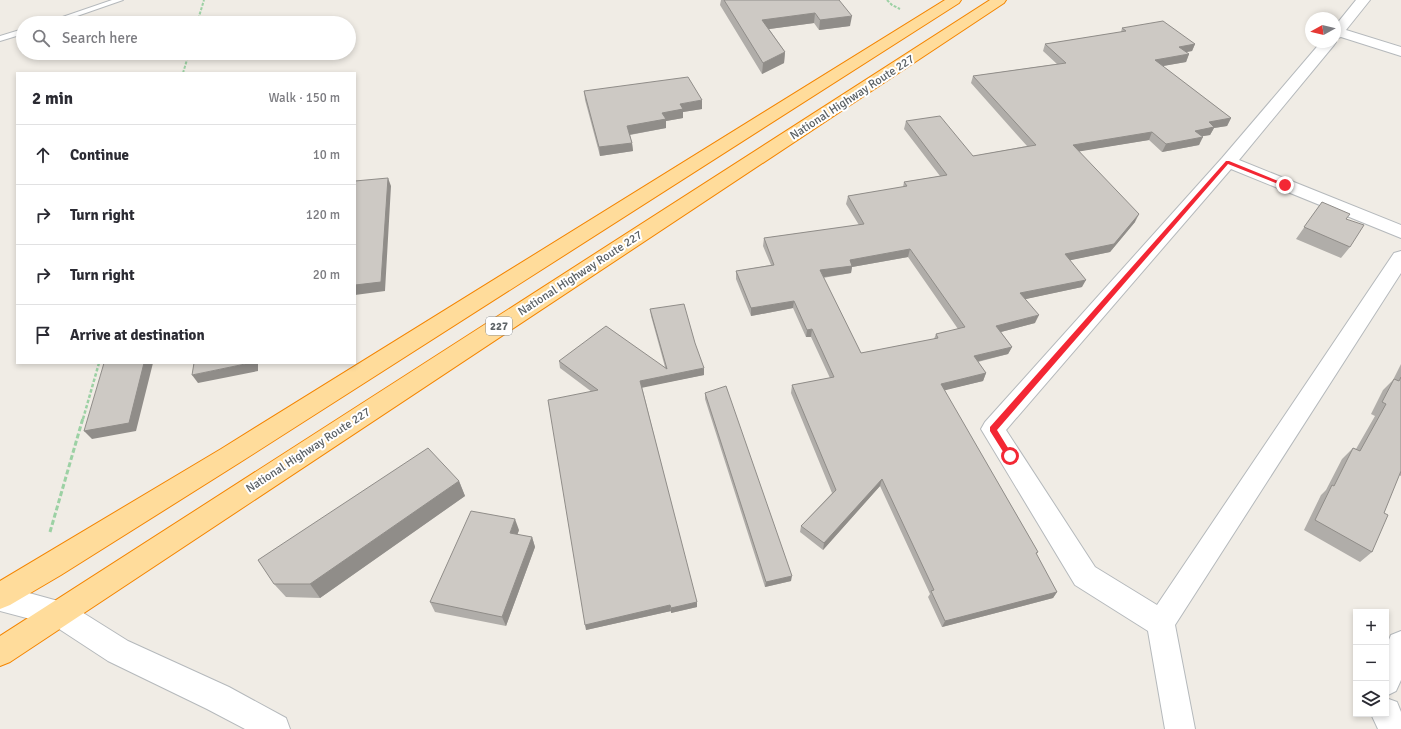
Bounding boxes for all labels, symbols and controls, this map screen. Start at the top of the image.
north arrow [1305,12,1341,48]
search box [16,16,356,60]
icon: search [30,27,52,49]
text: Search here [62,29,138,47]
street label: National Highway Route 227 [787,52,917,143]
text: 2 min [32,88,73,109]
text: Walk · 150 m [269,90,340,106]
icon: ahead [32,144,54,166]
text: Continue [70,146,129,164]
text: 10 m [313,147,340,163]
route end [1276,176,1294,194]
icon: right [32,204,54,226]
text: Turn right [70,206,135,224]
text: 120 m [306,207,340,223]
street label: National Highway Route 227 [515,228,645,319]
icon: right [32,264,54,286]
text: Turn right [70,266,135,284]
text: 20 m [313,267,340,283]
road number: 227 [486,317,512,335]
icon: arrive [32,324,54,346]
text: Arrive at destination [70,326,205,344]
street label: National Highway Route 227 [243,405,373,496]
route start [1001,447,1019,465]
map controls [1353,609,1389,717]
button: + [1353,609,1389,645]
button: − [1353,645,1389,681]
button: layers [1353,681,1389,717]

